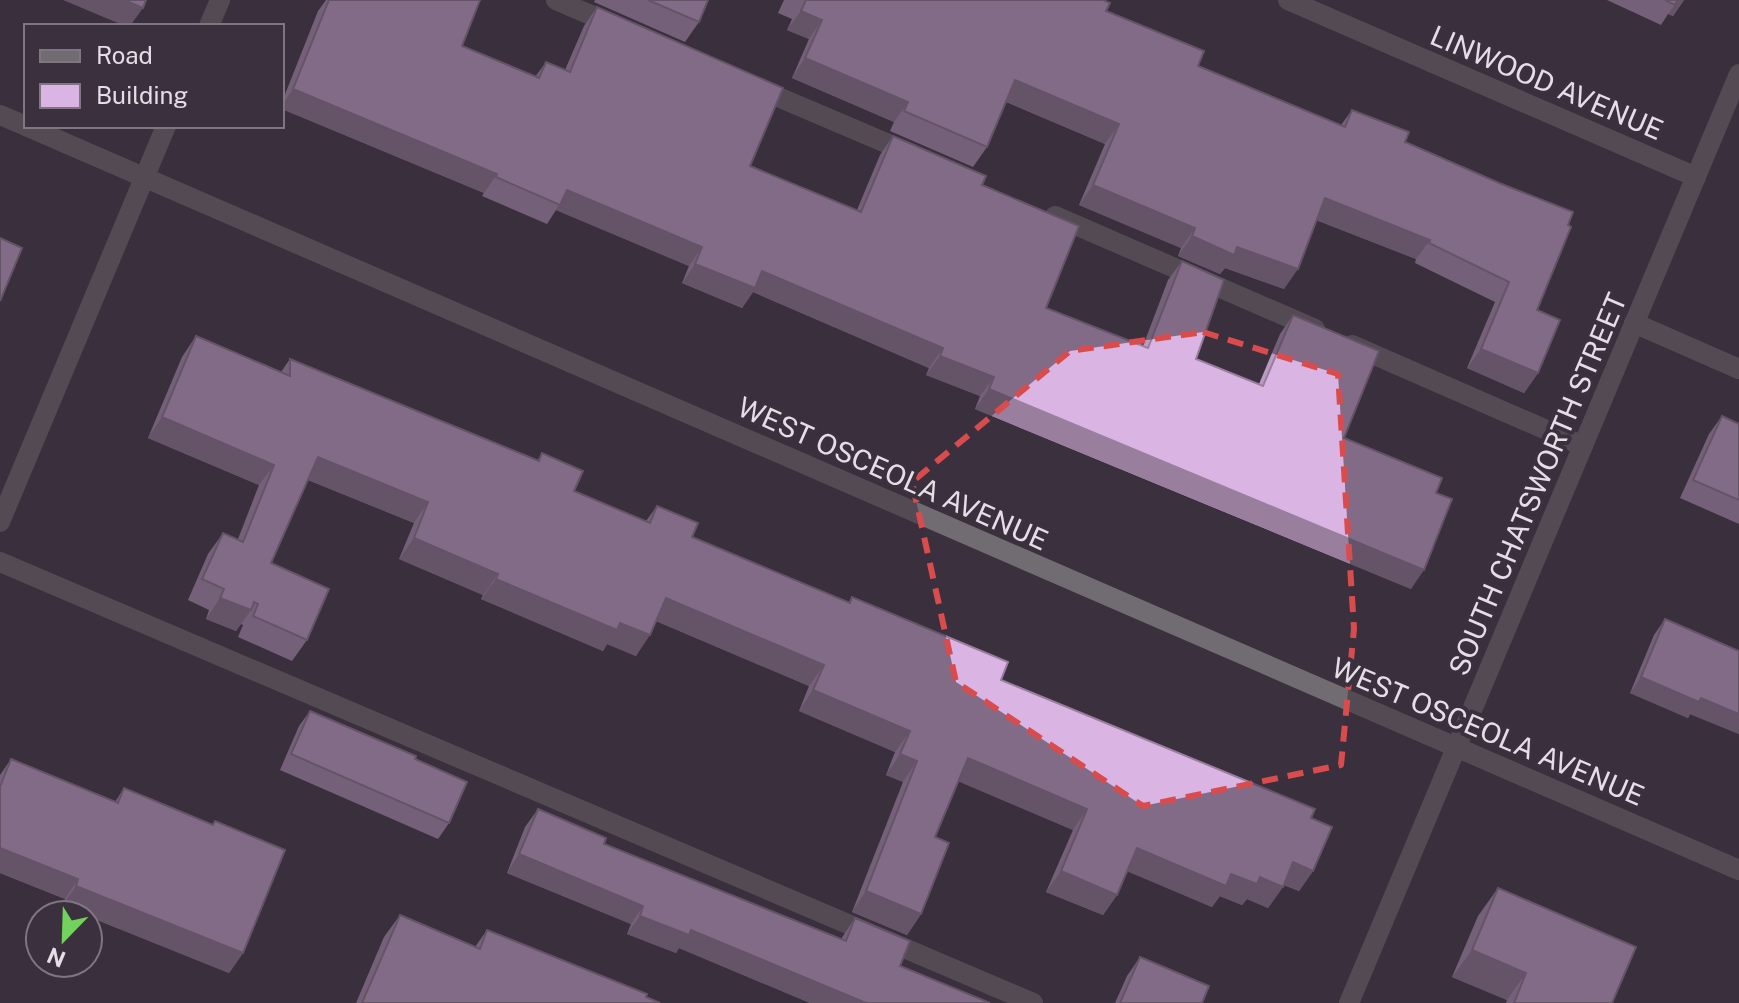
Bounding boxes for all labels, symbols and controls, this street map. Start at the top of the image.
street label: LINWOOD AVENUE [1426,18,1668,146]
legend [24,24,284,128]
text: Road [96,41,153,69]
text: Building [96,81,188,109]
street label: SOUTH CHATSWORTH STREET [1441,288,1633,680]
street label: WEST OSCEOLA AVENUE [733,390,1053,556]
street label: WEST OSCEOLA AVENUE [1327,650,1649,812]
north arrow [24,899,104,979]
text: N [43,942,69,973]

